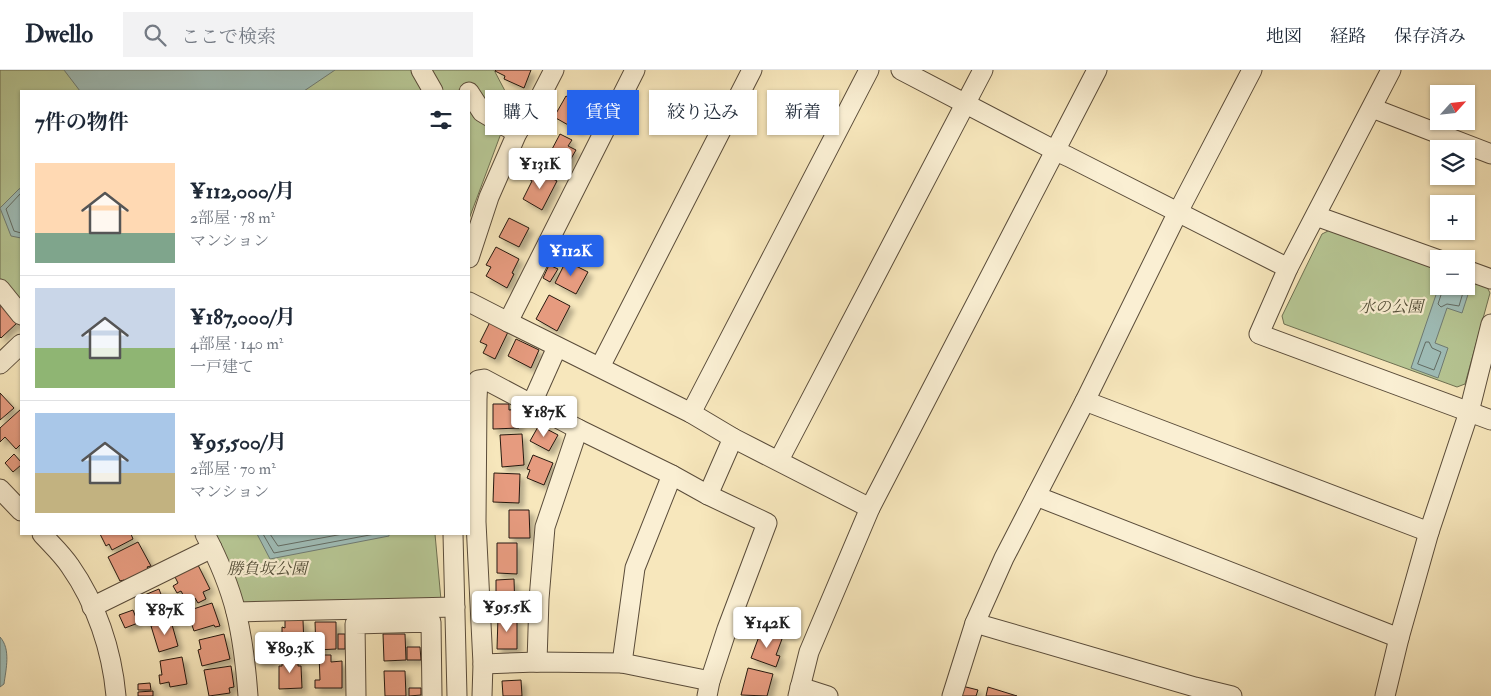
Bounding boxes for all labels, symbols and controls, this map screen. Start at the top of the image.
search box [123,12,473,57]
text: Dwello [25,19,93,50]
icon: search [141,21,169,49]
text: ここで検索 [181,25,276,49]
text: 地図 [1266,25,1302,48]
text: 経路 [1330,25,1366,48]
text: 保存済み [1394,25,1466,48]
north arrow [1430,85,1475,130]
map controls [1430,85,1475,295]
chip: 購入 [485,90,557,135]
chip: 賃貸 [567,90,639,135]
chip: 絞り込み [649,90,757,135]
chip: 新着 [767,90,839,135]
icon: filters [427,106,455,134]
text: 7件の物件 [35,109,129,136]
button: layers [1430,140,1475,185]
pin: ¥131K [505,148,575,190]
text: ¥131K [520,154,560,174]
text: ¥112,000/月 [190,178,295,205]
icon: home [75,183,135,243]
button: + [1430,195,1475,240]
text: 2部屋 · 78 m² [190,208,275,228]
text: マンション [190,231,269,251]
pin: ¥112K [536,234,606,277]
text: ¥112K [550,241,592,261]
button: − [1430,250,1475,295]
park label: 水の公園 [1359,297,1426,317]
text: ¥187,000/月 [190,304,296,331]
icon: home [75,308,135,368]
text: 4部屋 · 140 m² [190,334,283,354]
text: 一戸建て [190,357,254,377]
pin: ¥187K [509,396,579,438]
text: ¥187K [522,402,566,422]
text: ¥95,500/月 [190,429,287,456]
icon: home [75,433,135,493]
text: 2部屋 · 70 m² [190,459,276,479]
text: マンション [190,482,269,502]
park label: 勝負坂公園 [227,559,310,579]
pin: ¥95.5K [466,590,548,633]
pin: ¥87K [135,594,195,636]
text: ¥95.5K [483,597,531,617]
text: ¥87K [146,600,184,620]
pin: ¥142K [732,606,802,649]
text: ¥142K [744,613,790,633]
pin: ¥89.3K [249,632,331,674]
text: ¥89.3K [266,638,314,658]

